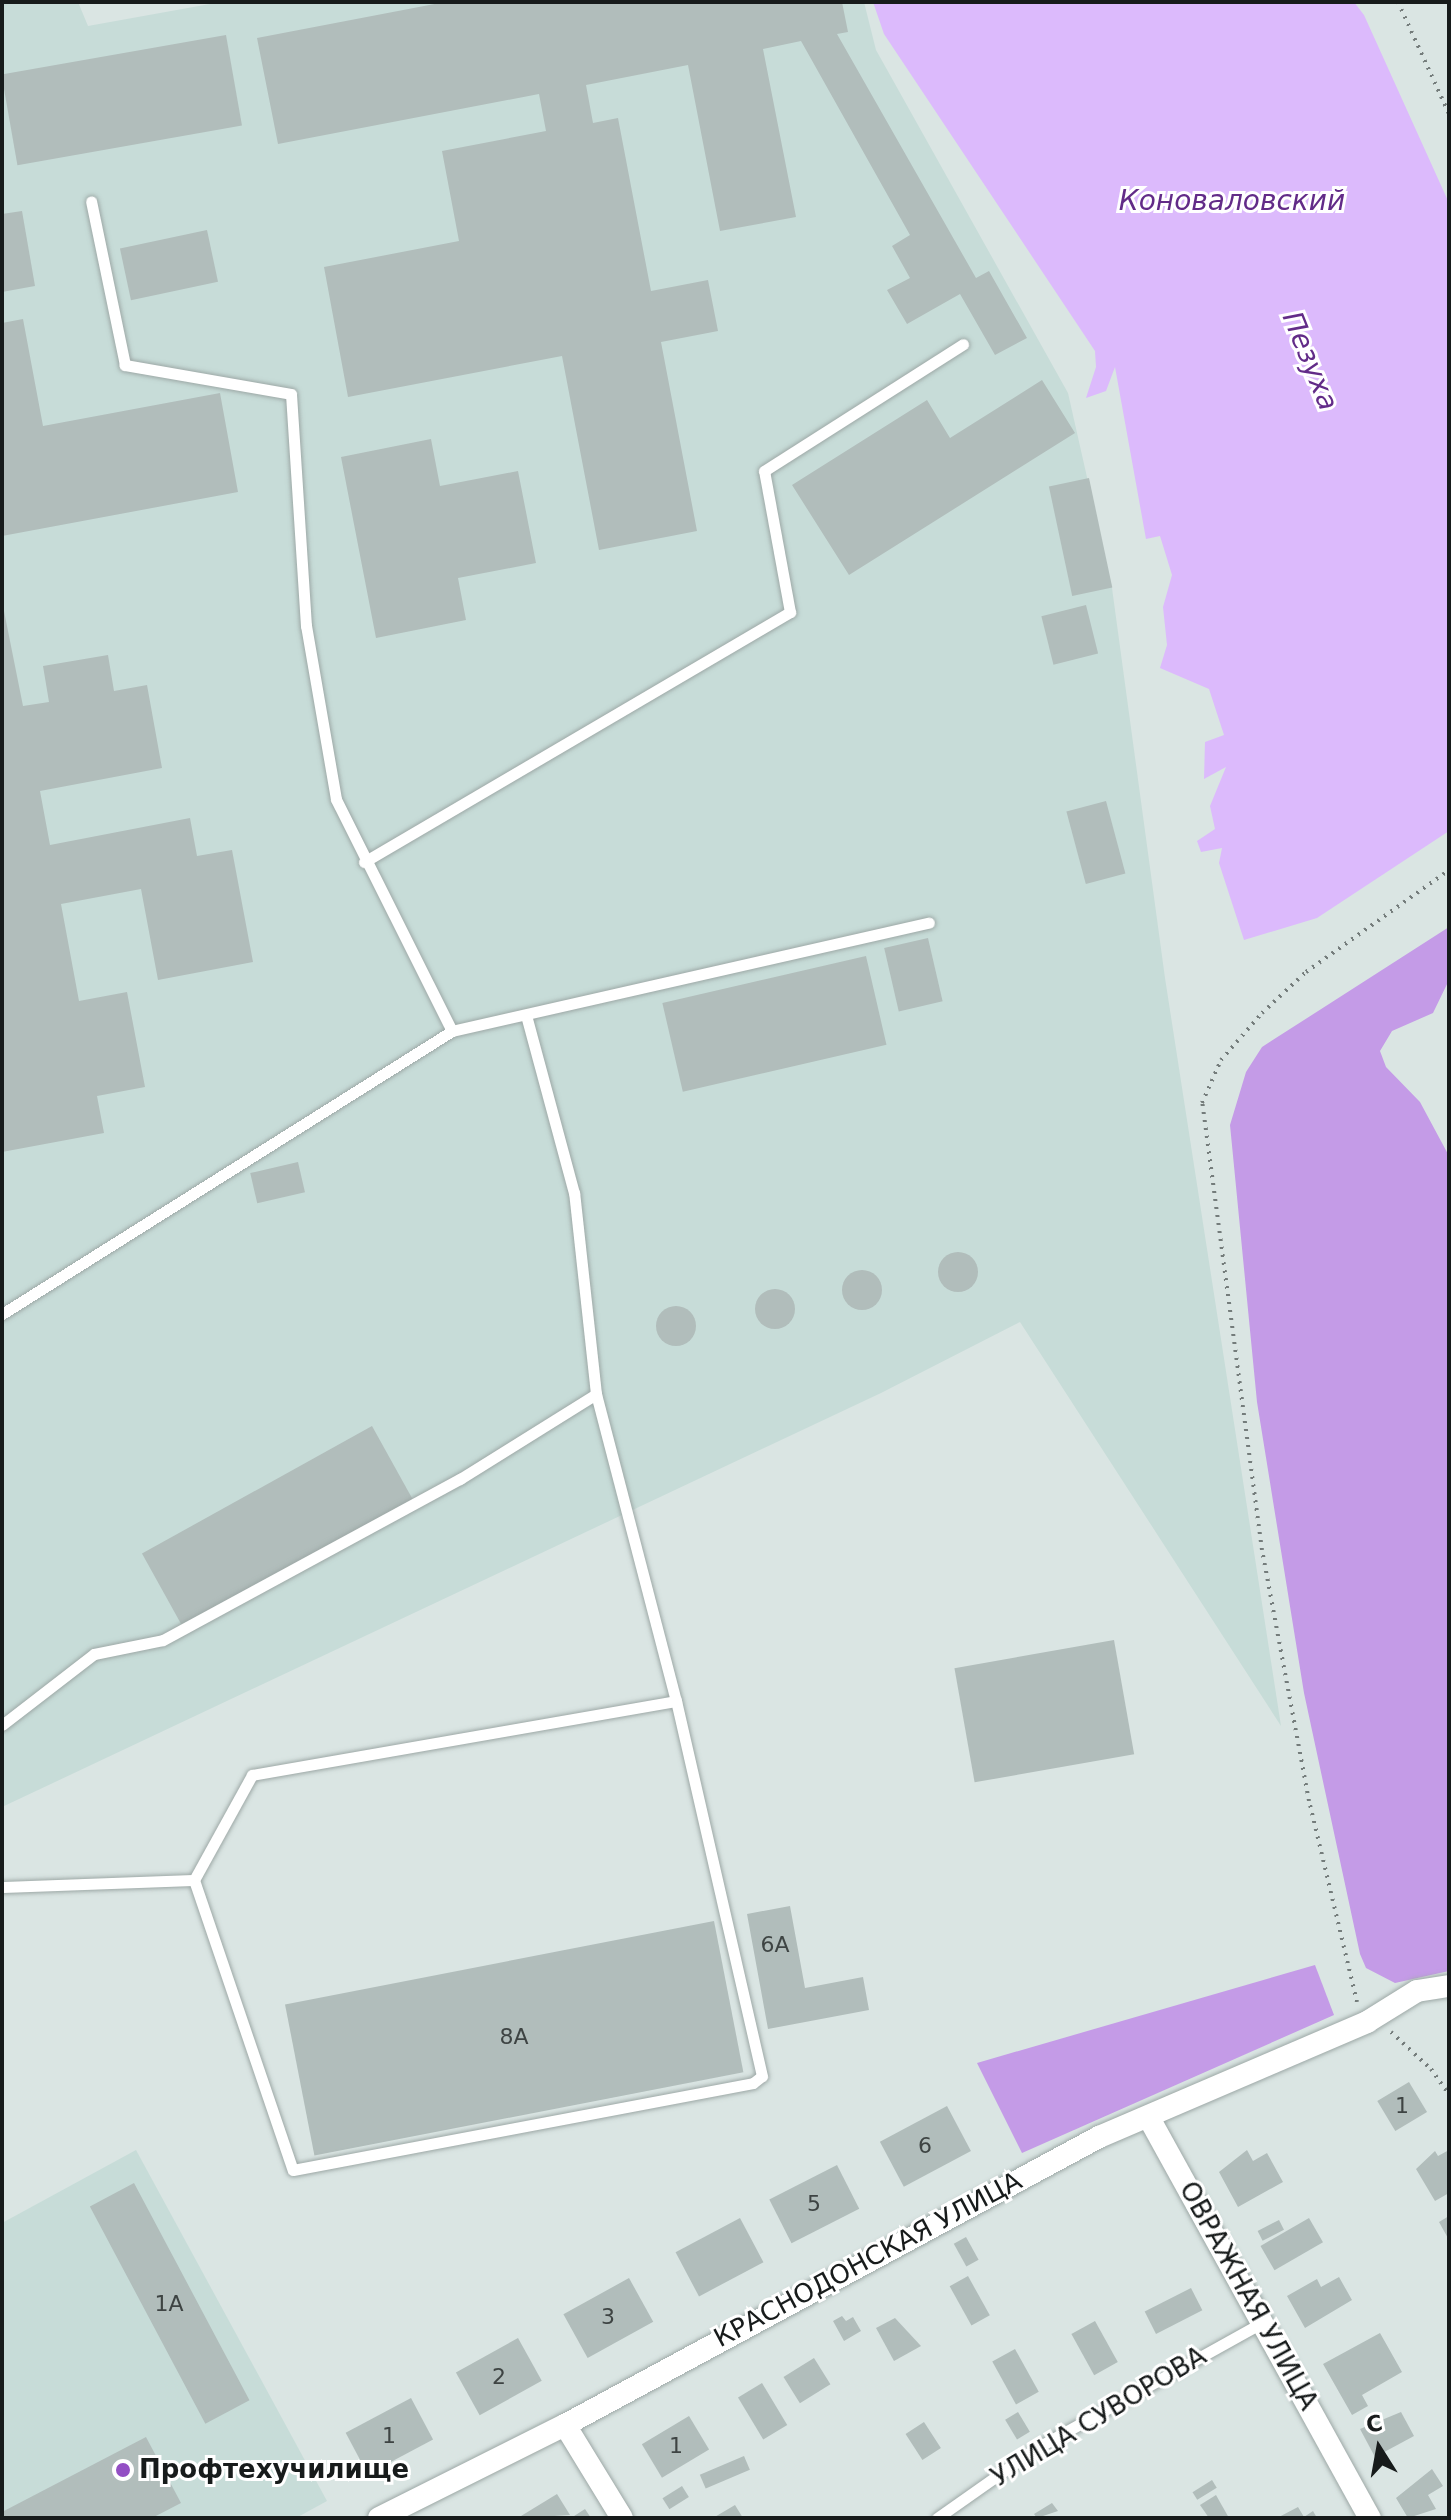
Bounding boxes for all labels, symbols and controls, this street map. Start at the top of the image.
water label: Коноваловский [1119,184,1345,218]
water label: Пезуха [1275,307,1345,415]
house number: 6А [760,1932,790,1958]
house number: 8А [499,2024,529,2050]
house number: 1 [1395,2093,1409,2119]
house number: 6 [918,2133,932,2159]
street label: КРАСНОДОНСКАЯ УЛИЦА [709,2165,1027,2355]
street label: ОВРАЖНАЯ УЛИЦА [1172,2176,1324,2416]
house number: 5 [807,2191,821,2217]
house number: 1А [154,2291,184,2317]
house number: 3 [601,2304,615,2330]
street label: УЛИЦА СУВОРОВА [986,2340,1212,2494]
house number: 2 [492,2364,506,2390]
north arrow [1339,2408,1419,2488]
text: С [1364,2410,1385,2438]
house number: 1 [382,2423,396,2449]
house number: 1 [669,2433,683,2459]
place label: Профтехучилище [139,2454,409,2486]
marker: Профтехучилище [114,2461,132,2479]

